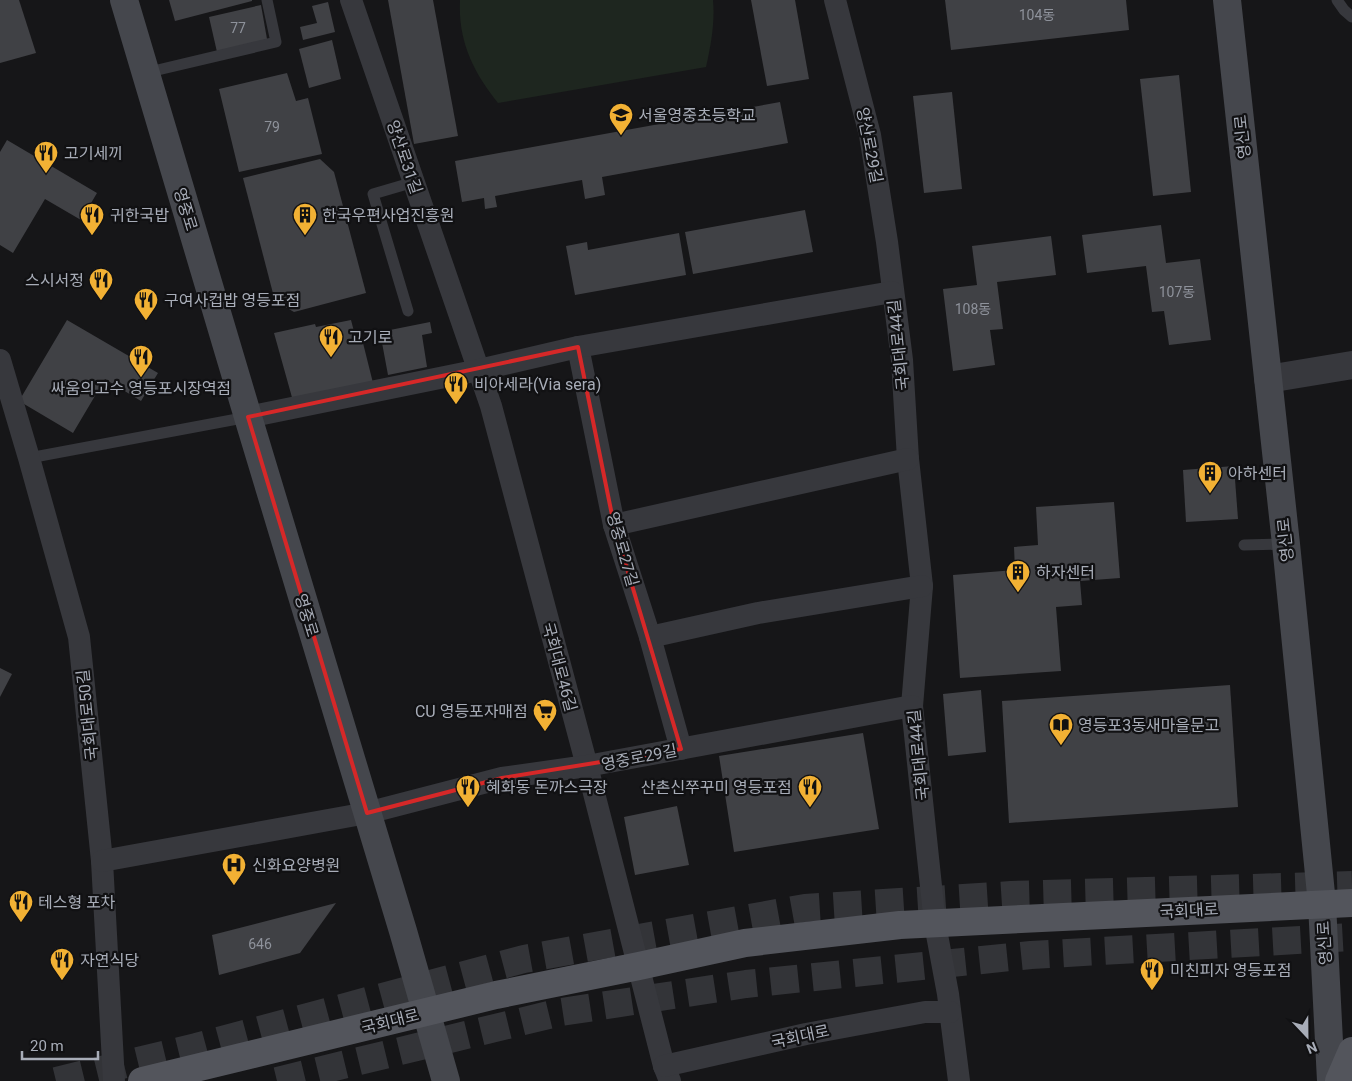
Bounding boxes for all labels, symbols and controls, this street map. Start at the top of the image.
house number: 104동 [1019,7,1055,23]
house number: 77 [230,20,246,36]
school or university icon: 서울영중초등학교 [608,102,634,136]
place label: 서울영중초등학교 [638,106,756,125]
street label: 양산로29길 [853,106,886,185]
street label: 영신로 [1231,114,1254,160]
street label: 양산로31길 [383,118,426,197]
house number: 79 [264,119,280,135]
restaurant icon: 고기세끼 [33,140,59,174]
place label: 고기세끼 [64,144,123,163]
street label: 영중로 [170,185,201,233]
restaurant icon: 귀한국밥 [79,202,105,236]
building icon: 한국우편사업진흥원 [292,202,318,236]
place label: 귀한국밥 [110,206,169,225]
place label: 한국우편사업진흥원 [322,206,454,225]
restaurant icon: 스시서정 [88,267,114,301]
place label: 스시서정 [25,271,84,290]
house number: 107동 [1159,284,1195,300]
restaurant icon: 구여사컵밥 영등포점 [133,287,159,321]
place label: 구여사컵밥 영등포점 [164,291,300,310]
street label: 국회대로44길 [884,298,913,391]
house number: 108동 [955,301,991,317]
restaurant icon: 고기로 [318,324,344,358]
place label: 고기로 [348,328,392,347]
restaurant icon: 싸움의고수 영등포시장역점 [128,344,154,378]
restaurant icon: 비아세라(Via sera) [443,371,469,405]
place label: 비아세라(Via sera) [474,375,601,394]
place label: 싸움의고수 영등포시장역점 [51,379,231,398]
building icon: 아하센터 [1197,460,1223,494]
place label: 아하센터 [1228,464,1287,483]
street label: 영중로27길 [603,510,642,589]
street label: 영신로 [1274,517,1297,563]
building icon: 하자센터 [1005,559,1031,593]
place label: 하자센터 [1036,563,1095,582]
street label: 영중로 [291,591,322,639]
street label: 국회대로46길 [538,620,581,714]
street label: 국회대로50길 [73,668,102,761]
supermarket icon: CU 영등포자매점 [532,698,558,732]
place label: CU 영등포자매점 [415,702,528,721]
street label: 국회대로44길 [904,708,933,801]
library icon: 영등포3동새마을문고 [1048,712,1074,746]
place label: 영등포3동새마을문고 [1078,716,1219,735]
street label: 영중로29길 [600,741,679,774]
restaurant icon: 혜화동 돈까스극장 [455,774,481,808]
restaurant icon: 산촌신쭈꾸미 영등포점 [797,774,823,808]
place label: 혜화동 돈까스극장 [486,778,608,797]
place label: 산촌신쭈꾸미 영등포점 [641,778,792,797]
hospital icon: 신화요양병원 [221,852,247,886]
place label: 신화요양병원 [252,856,340,875]
restaurant icon: 테스형 포차 [8,889,34,923]
place label: 테스형 포차 [38,893,116,912]
street label: 국회대로 [1159,899,1219,922]
street label: 영신로 [1314,920,1335,966]
house number: 646 [248,936,272,952]
restaurant icon: 자연식당 [49,947,75,981]
place label: 자연식당 [80,951,139,970]
restaurant icon: 미친피자 영등포점 [1139,957,1165,991]
place label: 미친피자 영등포점 [1170,961,1292,980]
street label: 국회대로 [359,1005,421,1038]
north arrow [1282,1011,1332,1061]
street label: 국회대로 [769,1021,831,1052]
scale bar [22,1028,99,1060]
text: 20 m [30,1037,64,1055]
text: N [1304,1039,1319,1057]

